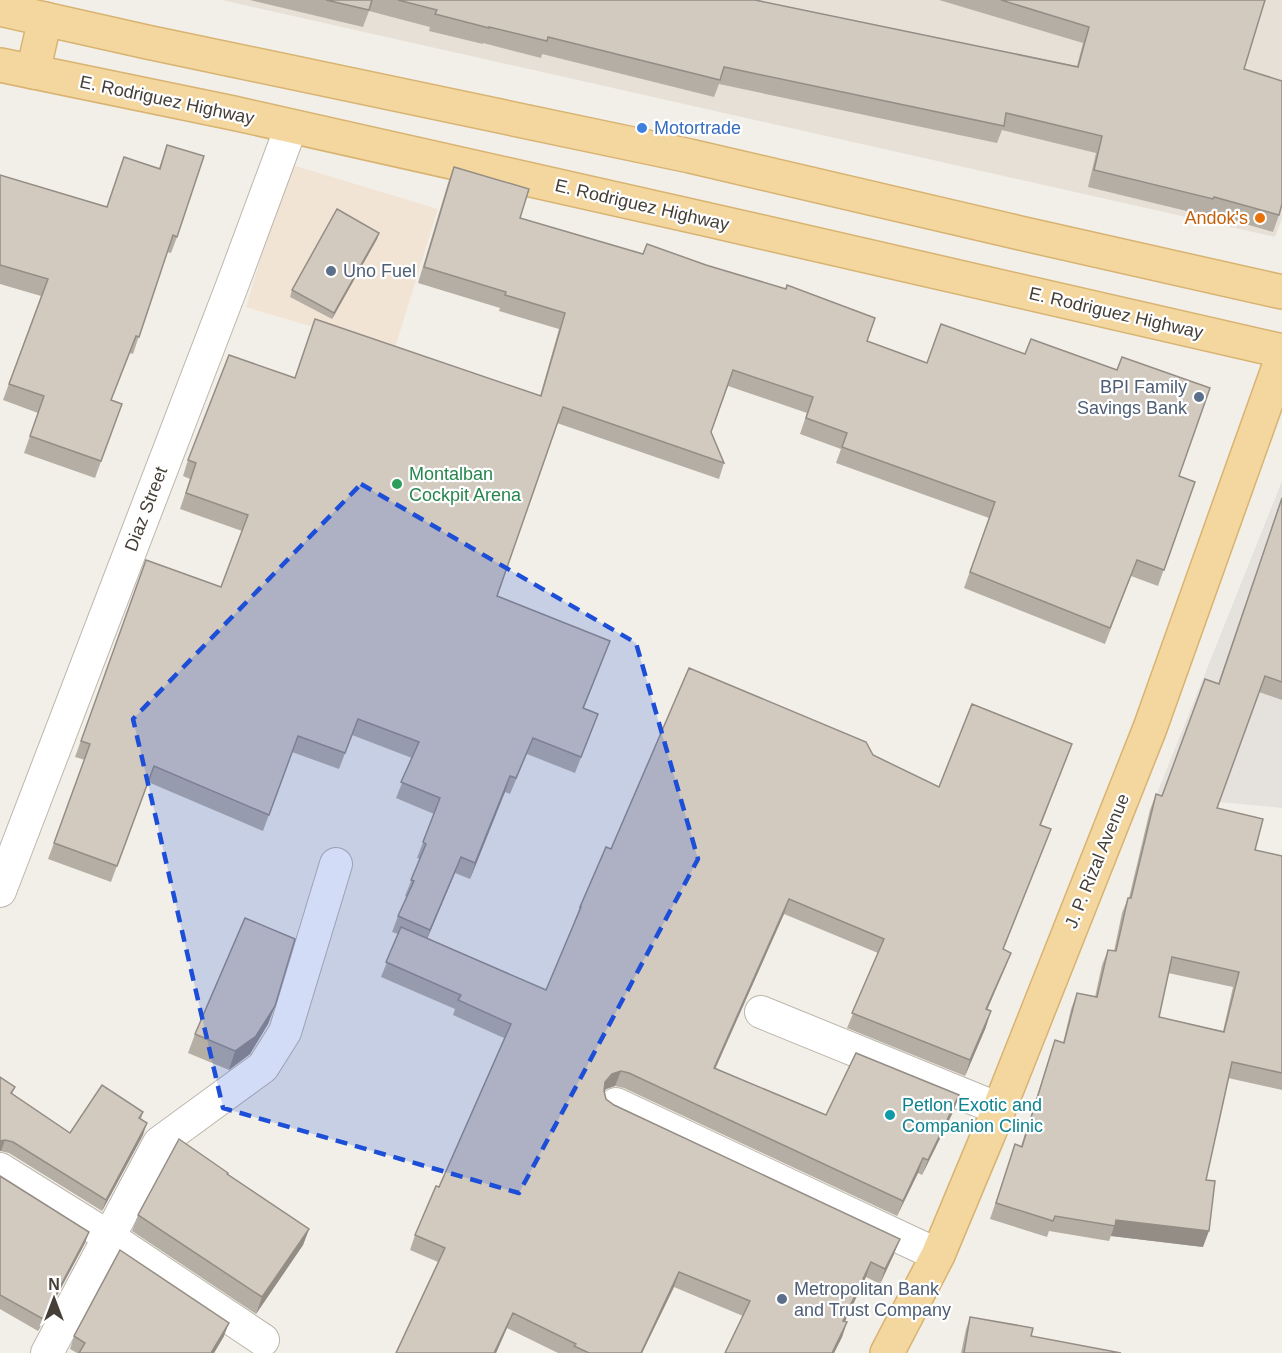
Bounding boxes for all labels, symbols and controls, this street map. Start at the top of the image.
street label: E. Rodriguez Highway [78,72,256,128]
place label: Motortrade [654,118,741,138]
marker: Motortrade [635,121,649,135]
street label: E. Rodriguez Highway [553,175,731,235]
place label: Andok's [1185,208,1248,228]
marker: Andok's [1253,211,1267,225]
place label: Uno Fuel [343,261,416,281]
marker: Uno Fuel [324,264,338,278]
street label: E. Rodriguez Highway [1027,283,1205,343]
place label: BPI Family Savings Bank [1077,377,1188,418]
marker: BPI Family Savings Bank [1192,390,1206,404]
street label: Diaz Street [121,464,171,554]
place label: Montalban Cockpit Arena [409,464,522,505]
marker: Montalban Cockpit Arena [390,477,404,491]
street label: J. P. Rizal Avenue [1061,791,1133,931]
place label: Petlon Exotic and Companion Clinic [902,1095,1043,1136]
marker: Petlon Exotic and Companion Clinic [883,1108,897,1122]
north arrow [24,1269,84,1329]
text: N [48,1276,60,1293]
place label: Metropolitan Bank and Trust Company [794,1279,951,1320]
marker: Metropolitan Bank and Trust Company [775,1292,789,1306]

